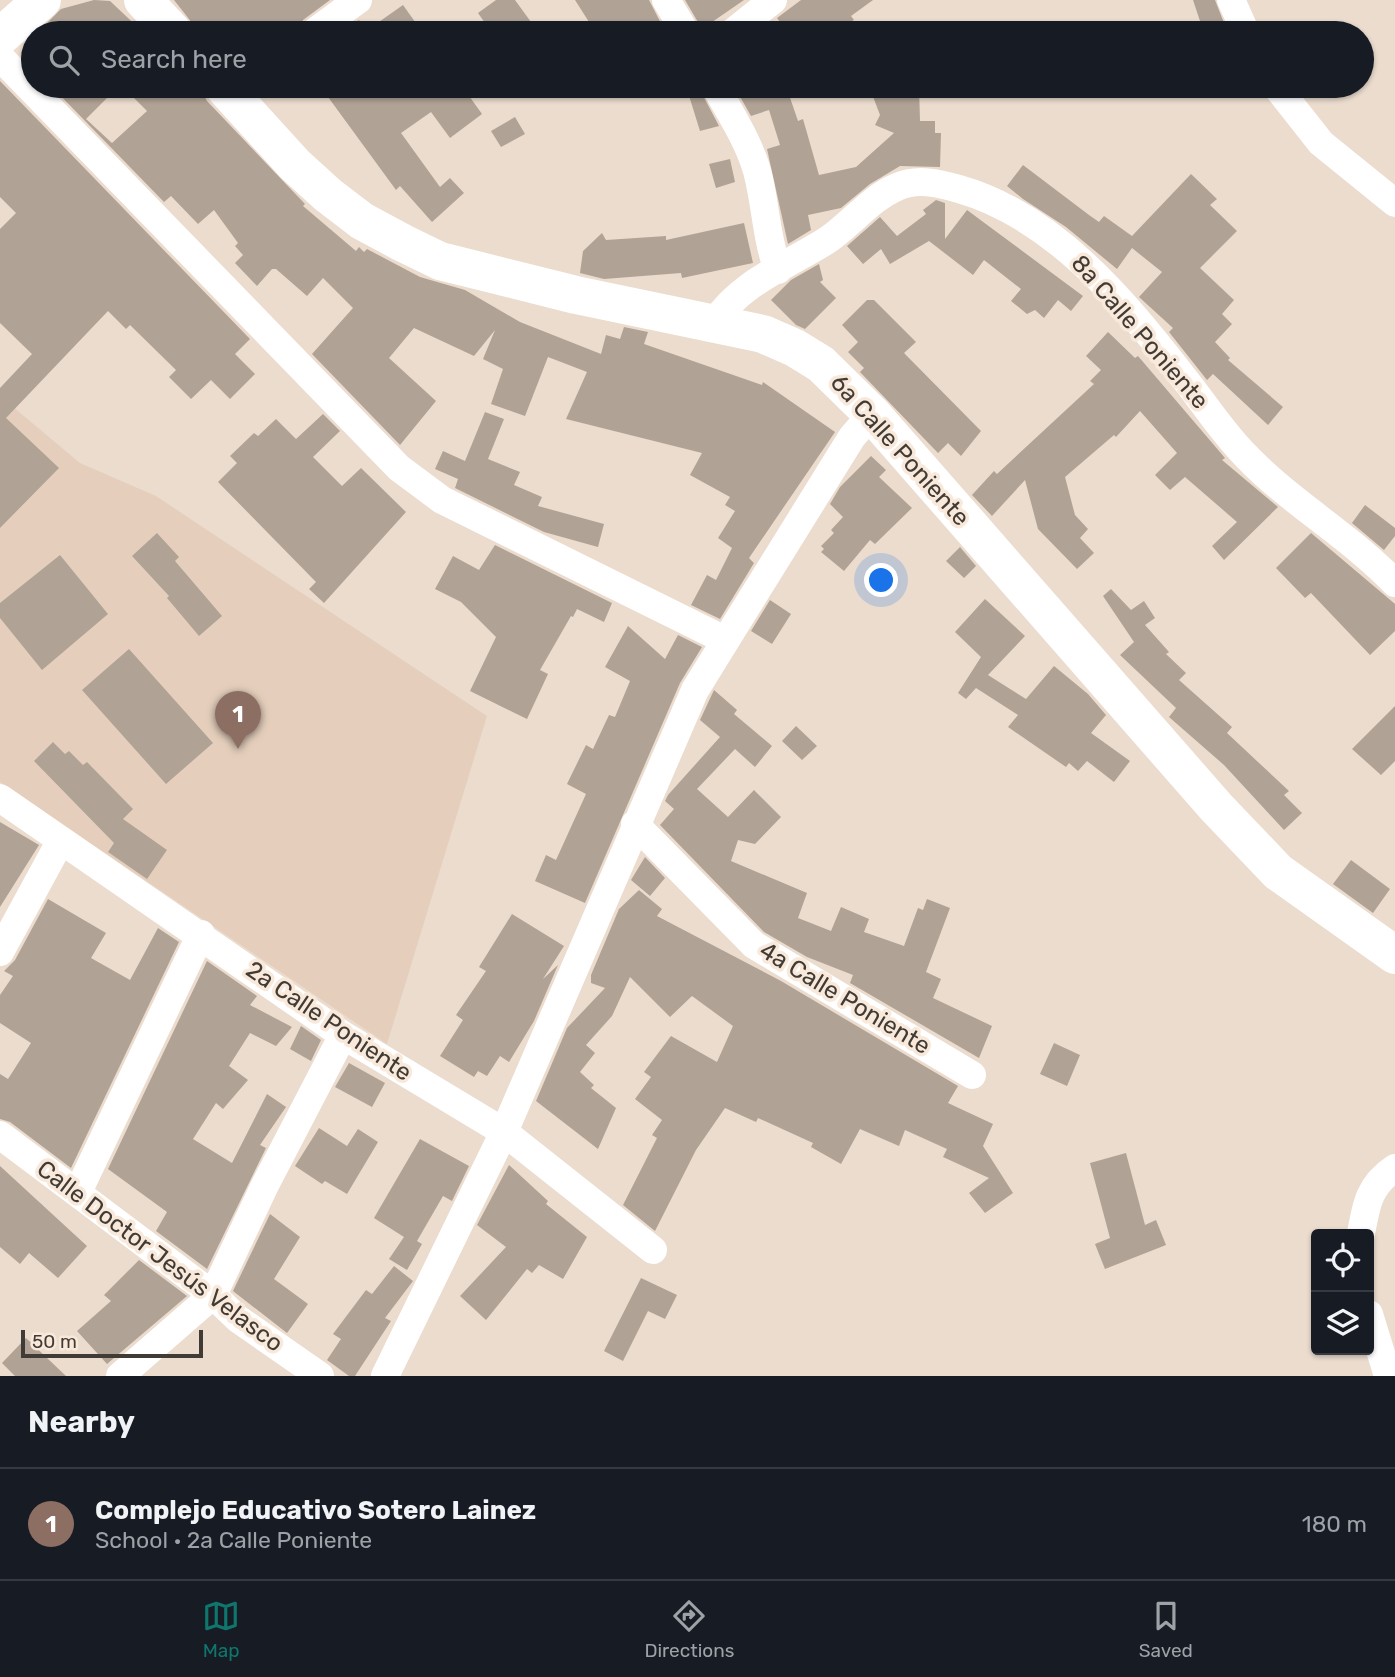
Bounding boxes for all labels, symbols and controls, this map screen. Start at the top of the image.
search box [21,21,1374,98]
icon: search [45,41,83,79]
text: Search here [101,44,247,75]
street label: 8a Calle Poniente [1066,249,1214,415]
street label: 6a Calle Poniente [825,369,975,531]
your location [864,563,898,597]
pin: 1 [215,691,261,749]
street label: 4a Calle Poniente [755,936,935,1060]
street label: 2a Calle Poniente [241,955,417,1087]
street label: Calle Doctor Jesús Velasco [32,1154,288,1358]
map controls [1311,1229,1374,1355]
button: locate [1311,1229,1374,1292]
button: layers [1311,1292,1374,1355]
scale bar [21,1327,203,1359]
text: 50 m [32,1330,77,1353]
text: Nearby [28,1404,135,1440]
text: Complejo Educativo Sotero Lainez [95,1495,536,1526]
text: 1 [45,1510,57,1538]
text: 180 m [1302,1510,1367,1538]
text: School · 2a Calle Poniente [95,1526,372,1554]
tab: Map [202,1597,240,1662]
tab: Directions [644,1597,734,1662]
tab: Saved [1139,1597,1193,1662]

